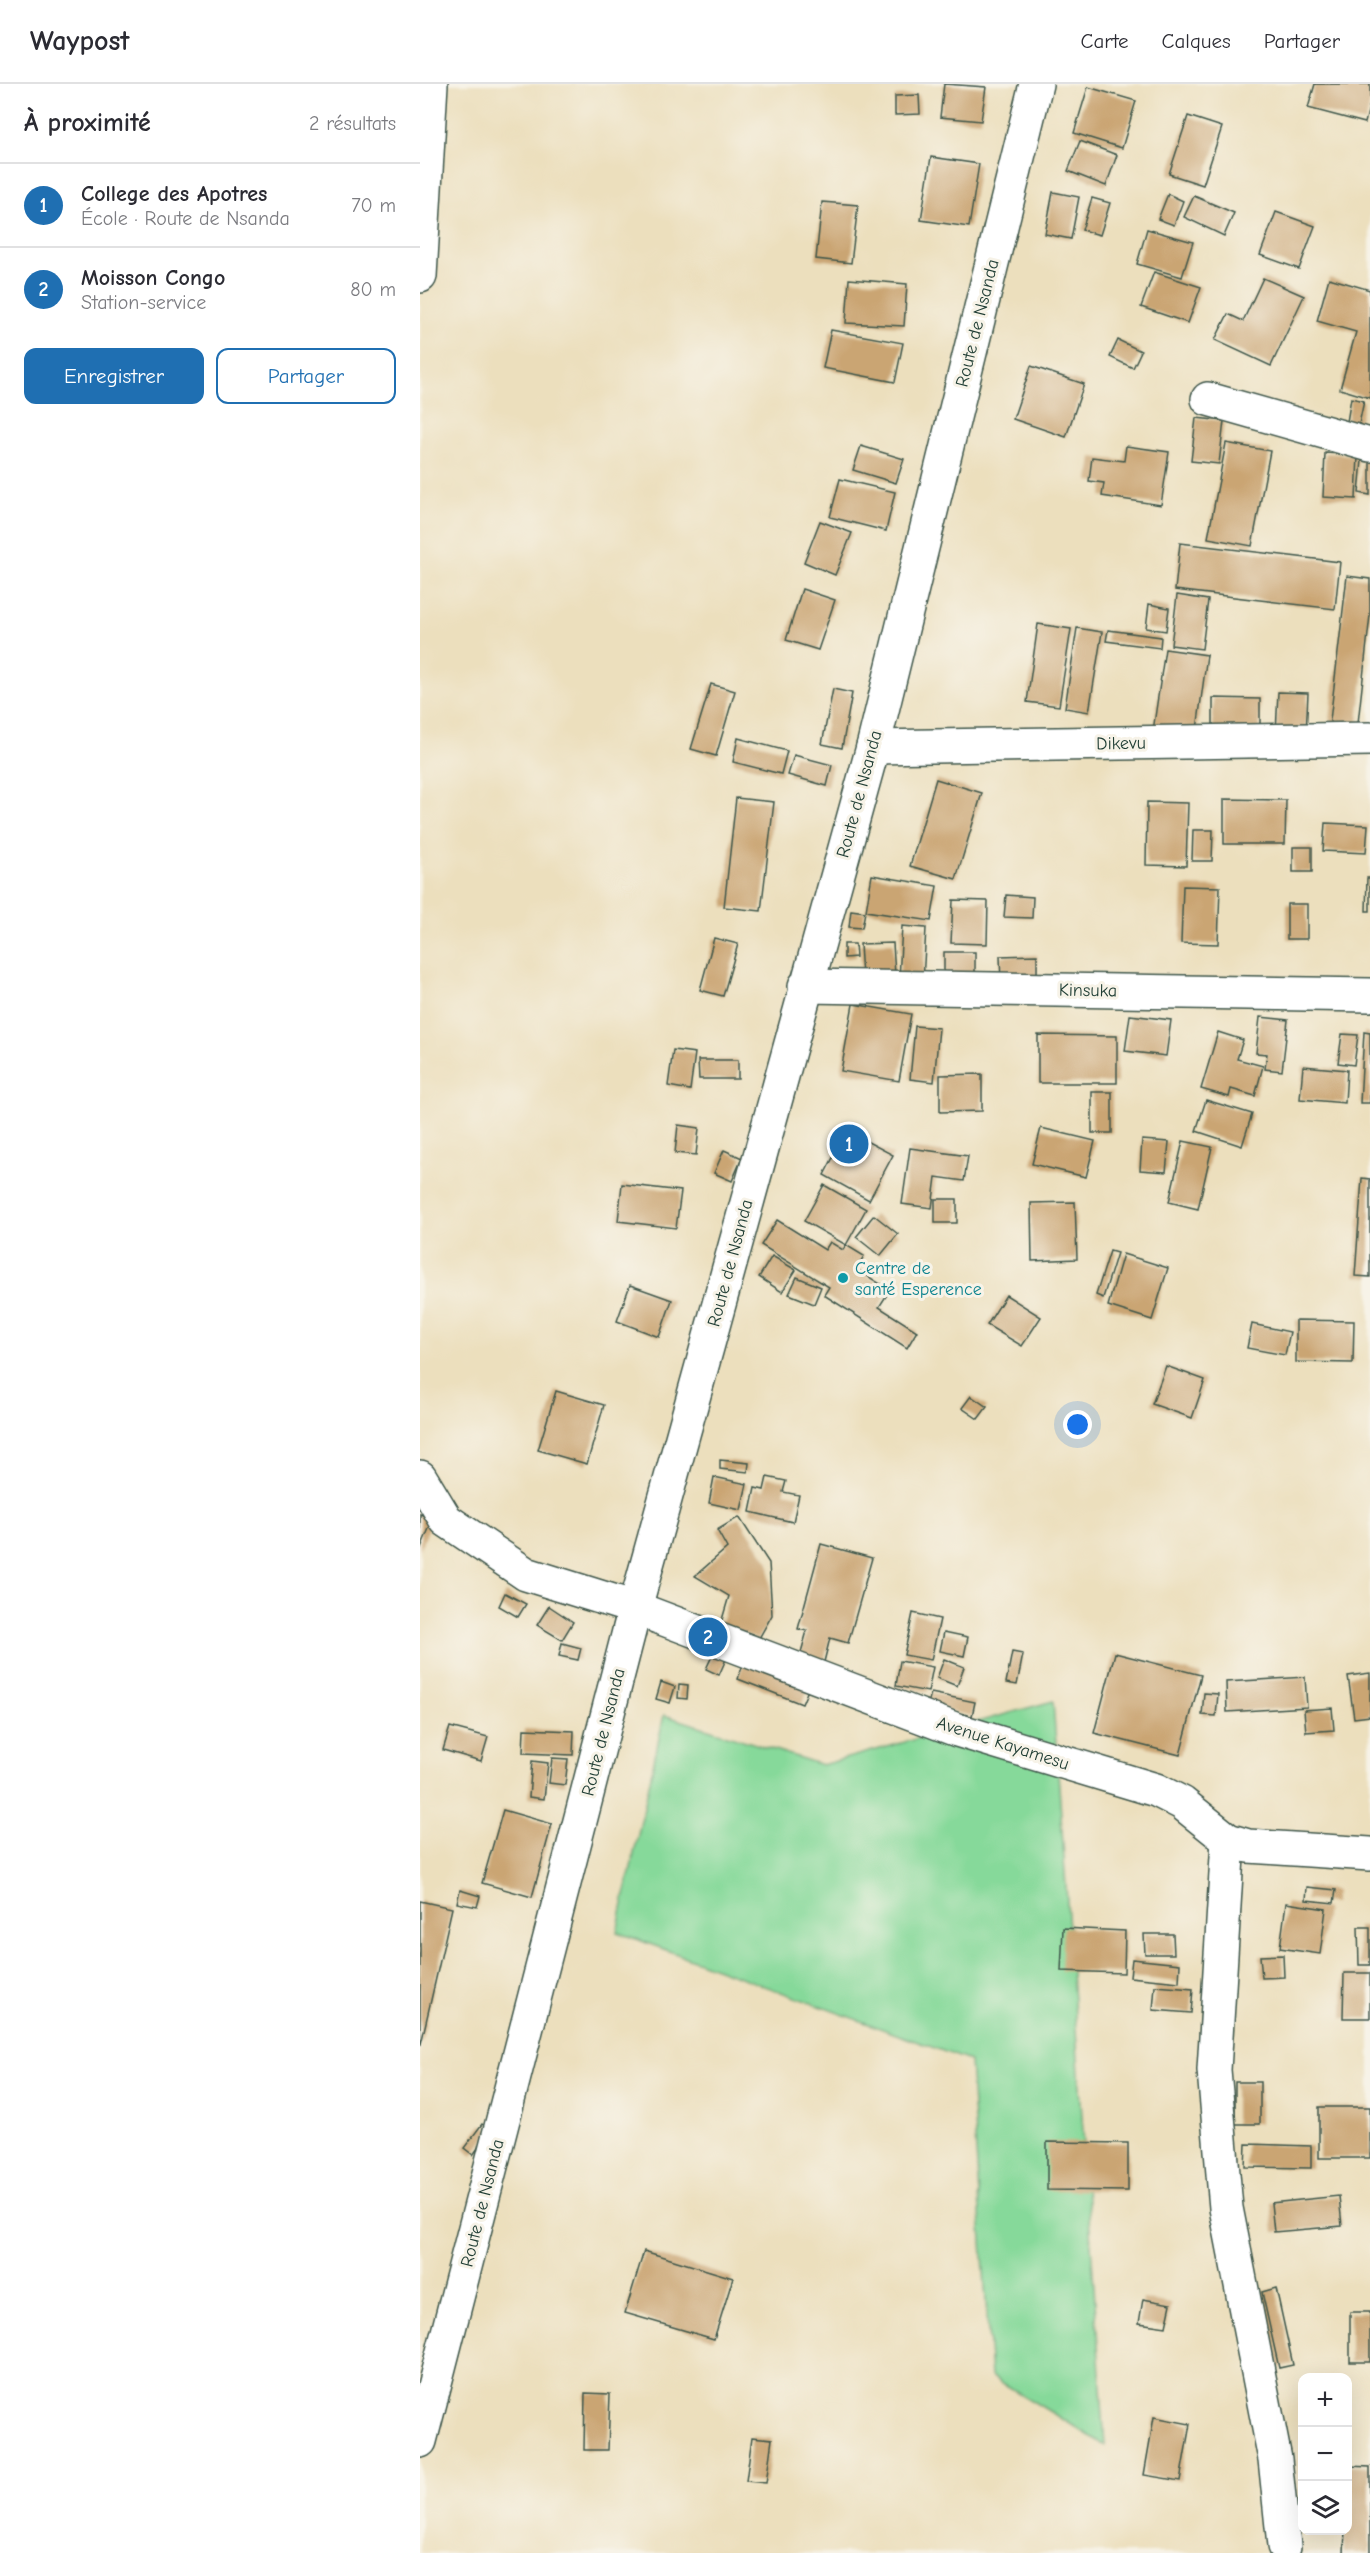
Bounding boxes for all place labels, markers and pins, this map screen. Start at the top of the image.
pin: 1 [830,1122,868,1166]
place label: Centre de santé Esperence [855,1258,982,1300]
marker: Centre de santé Esperence [836,1271,850,1285]
pin: 2 [688,1614,728,1660]

